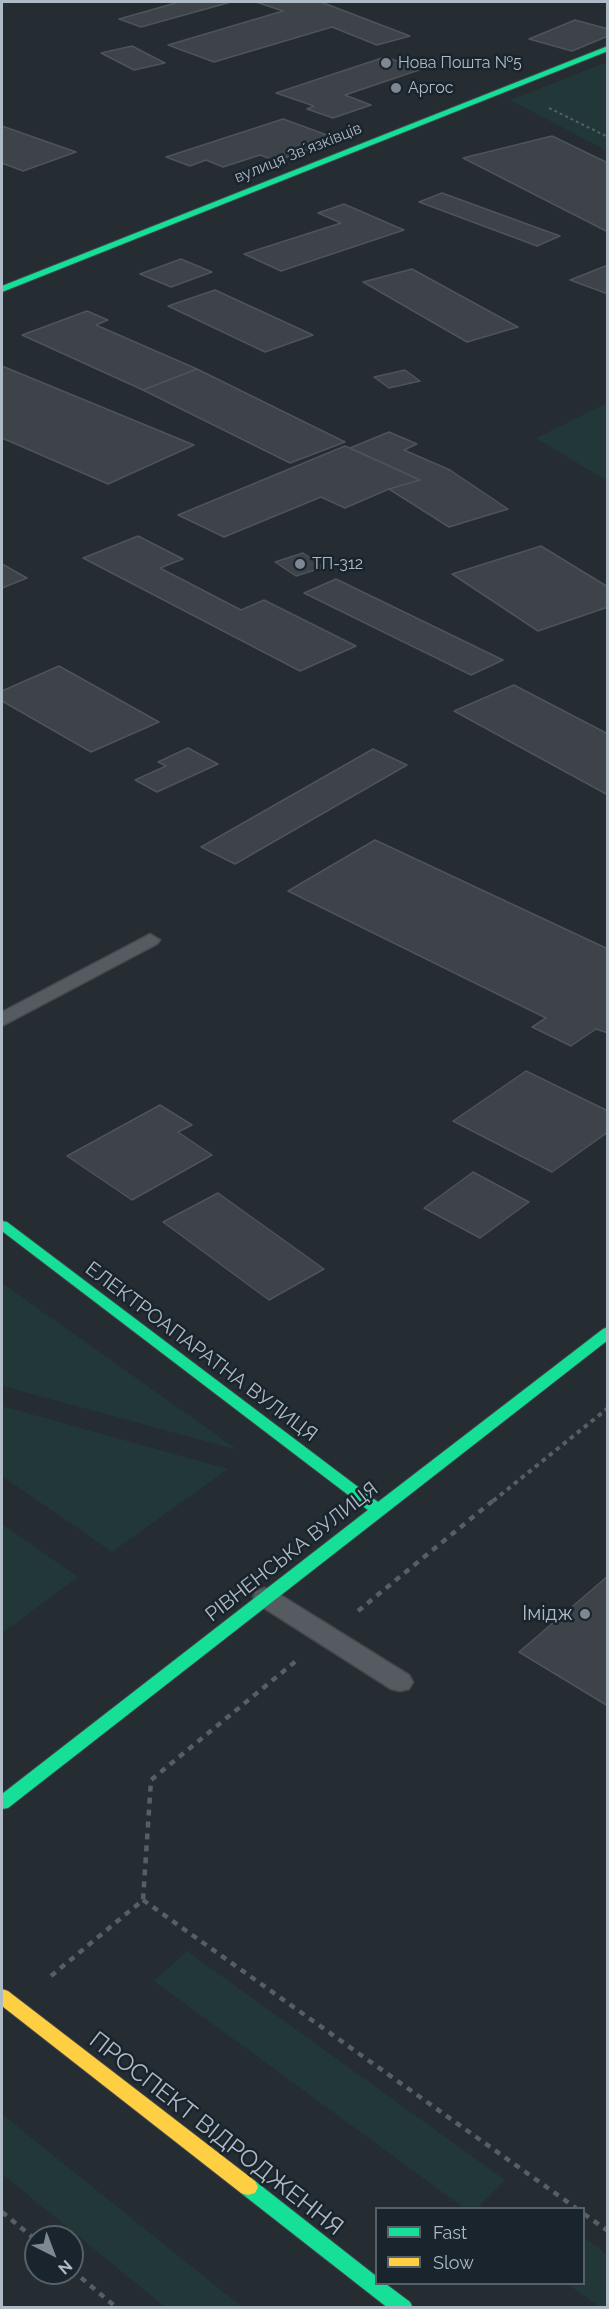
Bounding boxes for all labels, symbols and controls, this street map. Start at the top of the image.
place label: Нова Пошта №5 [398,53,522,73]
marker: Нова Пошта №5 [379,56,393,70]
place label: Аргос [408,78,453,98]
marker: Аргос [389,81,403,95]
street label: вулиця Звʼязківців [232,119,364,187]
place label: ТП-312 [312,554,363,574]
marker: ТП-312 [293,557,307,571]
street label: ЕЛЕКТРОАПАРАТНА ВУЛИЦЯ [80,1257,322,1447]
street label: РІВНЕНСЬКА ВУЛИЦЯ [201,1477,383,1627]
place label: Імідж [522,1602,573,1626]
marker: Імідж [578,1607,592,1621]
street label: ПРОСПЕКТ ВІДРОДЖЕННЯ [83,2026,349,2242]
legend [375,2207,585,2285]
text: Fast [433,2222,467,2243]
north arrow [24,2225,84,2285]
text: Slow [433,2252,474,2273]
text: N [54,2256,76,2278]

